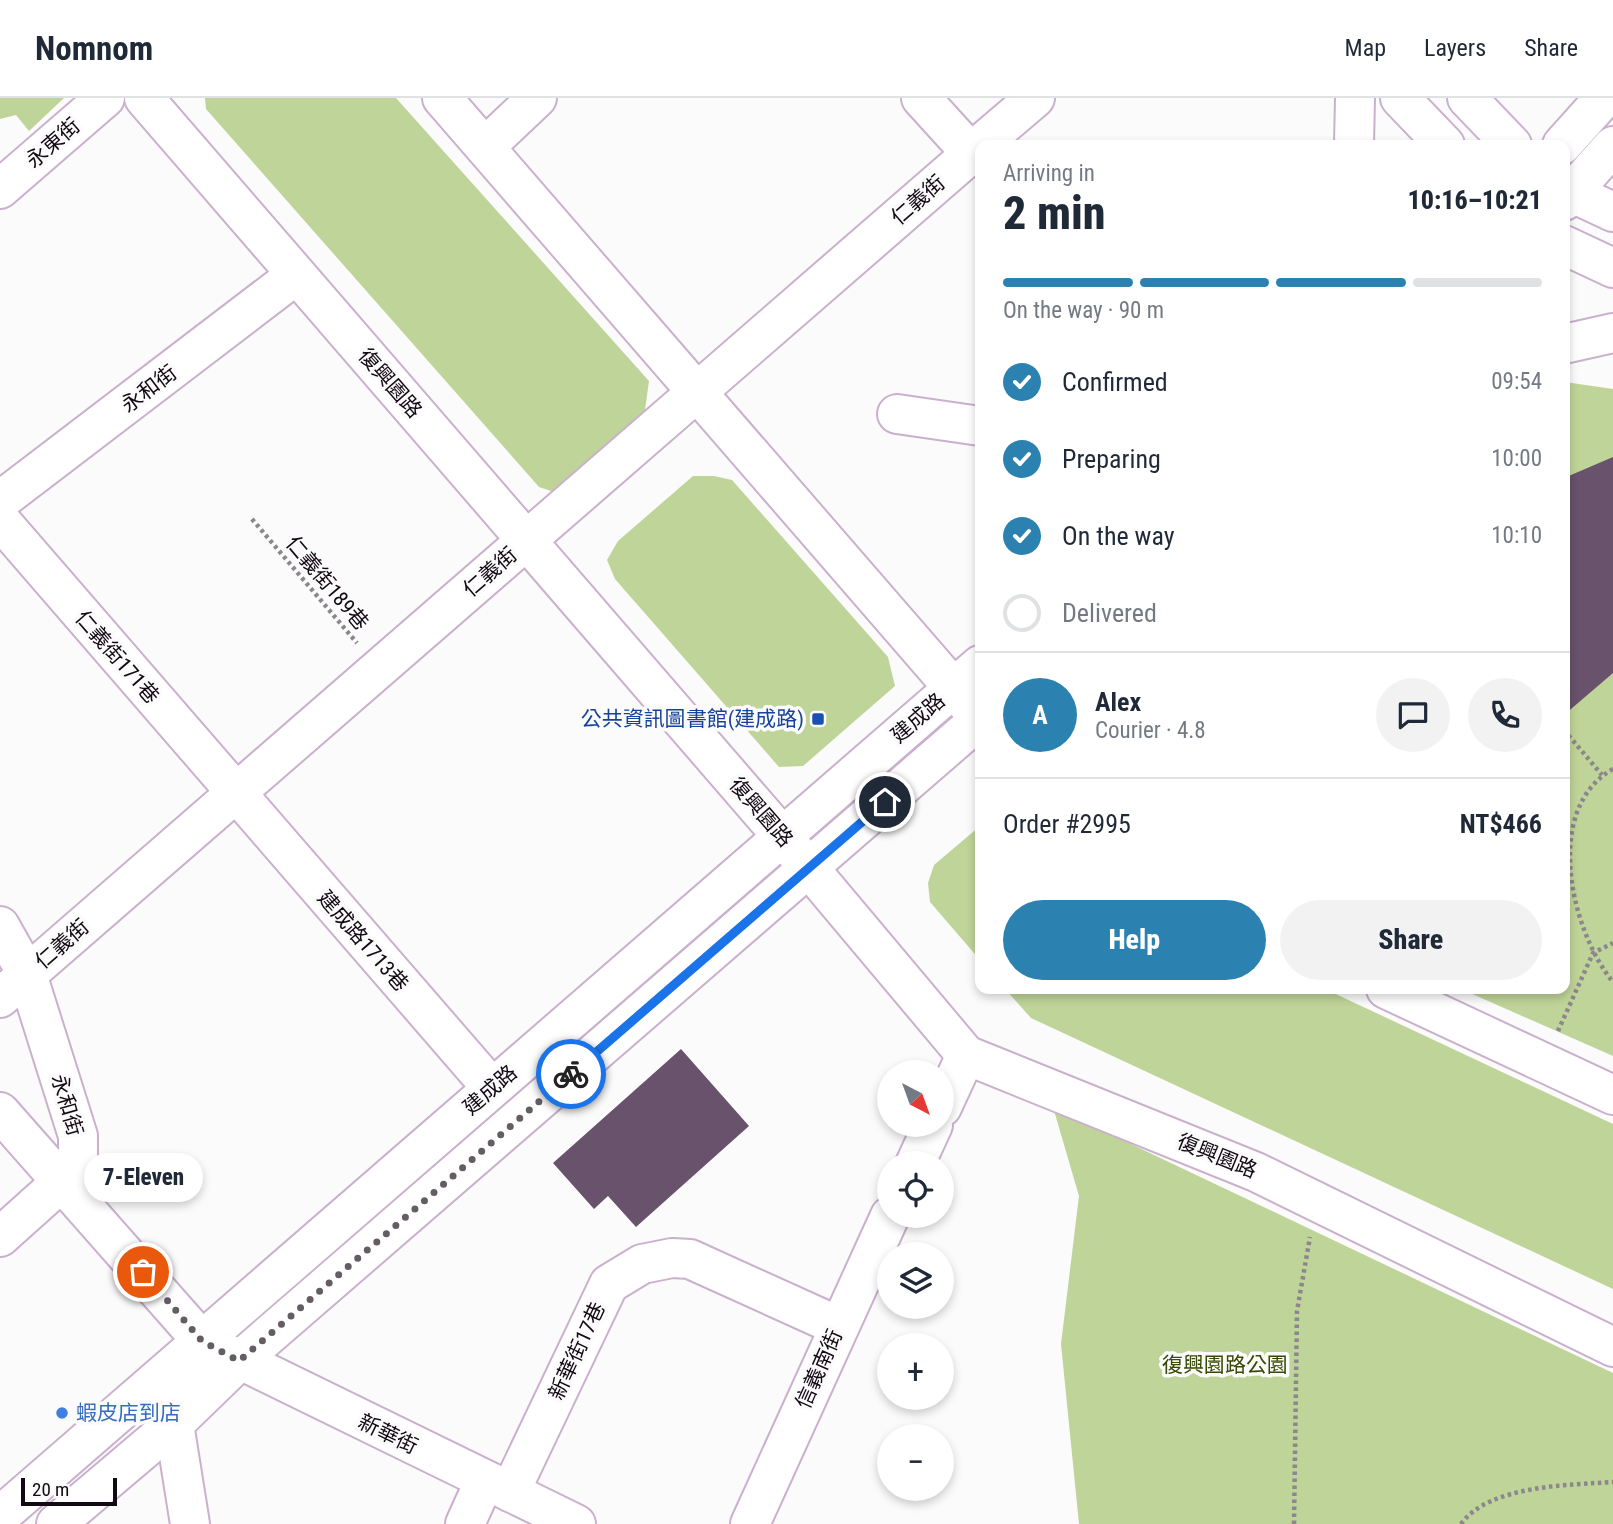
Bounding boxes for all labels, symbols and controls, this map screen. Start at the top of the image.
text: Nomnom [35,29,153,68]
text: Map [1345,34,1386,62]
text: Layers [1424,34,1486,62]
text: Share [1524,34,1578,62]
street label: 永東街 [21,113,85,173]
text: Arriving in [1003,160,1095,187]
street label: 仁義街 [886,170,950,230]
text: 10:16–10:21 [1408,185,1542,215]
text: 2 min [1003,186,1106,240]
text: On the way · 90 m [1003,297,1164,324]
street label: 復興園路 [353,343,427,423]
street label: 永和街 [117,360,181,418]
icon: check [1003,363,1041,401]
text: Confirmed [1062,367,1168,397]
text: 09:54 [1491,368,1542,395]
icon: check [1003,440,1041,478]
text: Preparing [1062,444,1161,474]
text: 10:00 [1491,445,1542,472]
icon: check [1003,517,1041,555]
text: On the way [1062,521,1175,551]
text: 10:10 [1491,522,1542,549]
street label: 仁義街189巷 [281,531,373,635]
street label: 仁義街 [458,542,522,602]
text: Delivered [1062,598,1157,628]
street label: 仁義街171巷 [70,606,164,708]
button: chat [1376,678,1450,752]
button: phone [1468,678,1542,752]
text: Alex [1095,687,1141,717]
street label: 建成路 [886,688,950,748]
text: A [1032,700,1048,730]
place label: 公共資訊圖書館(建成路) [581,707,804,731]
marker: 公共資訊圖書館(建成路) [810,711,826,727]
text: Courier · 4.8 [1095,717,1206,744]
street label: 復興園路 [724,772,798,852]
pin [855,772,915,832]
icon: home [866,783,904,821]
text: Order #2995 [1003,809,1131,839]
text: NT$466 [1460,809,1542,839]
street label: 建成路1713巷 [313,886,413,996]
button: Help [1003,900,1266,980]
button: Share [1280,900,1542,980]
street label: 仁義街 [30,914,94,974]
courier [536,1039,606,1109]
icon: bike [552,1055,590,1093]
street label: 建成路 [458,1060,522,1120]
north arrow [877,1060,954,1138]
map controls [877,1060,954,1501]
street label: 永和街 [47,1071,87,1139]
street label: 復興園路 [1174,1129,1260,1183]
button: locate [877,1151,954,1228]
callout: 7-Eleven [83,1153,202,1202]
text: 7-Eleven [103,1164,184,1191]
pin [113,1242,173,1302]
button: layers [877,1242,954,1319]
icon: bag [124,1253,162,1291]
street label: 新華街17巷 [544,1298,610,1404]
street label: 信義南街 [791,1326,847,1412]
button: + [877,1333,954,1410]
park label: 復興園路公園 [1162,1353,1288,1377]
place label: 蝦皮店到店 [76,1401,181,1425]
marker: 蝦皮店到店 [54,1405,70,1421]
street label: 新華街 [354,1409,422,1459]
button: − [877,1424,954,1501]
scale bar [21,1475,117,1507]
text: 20 m [32,1478,69,1501]

